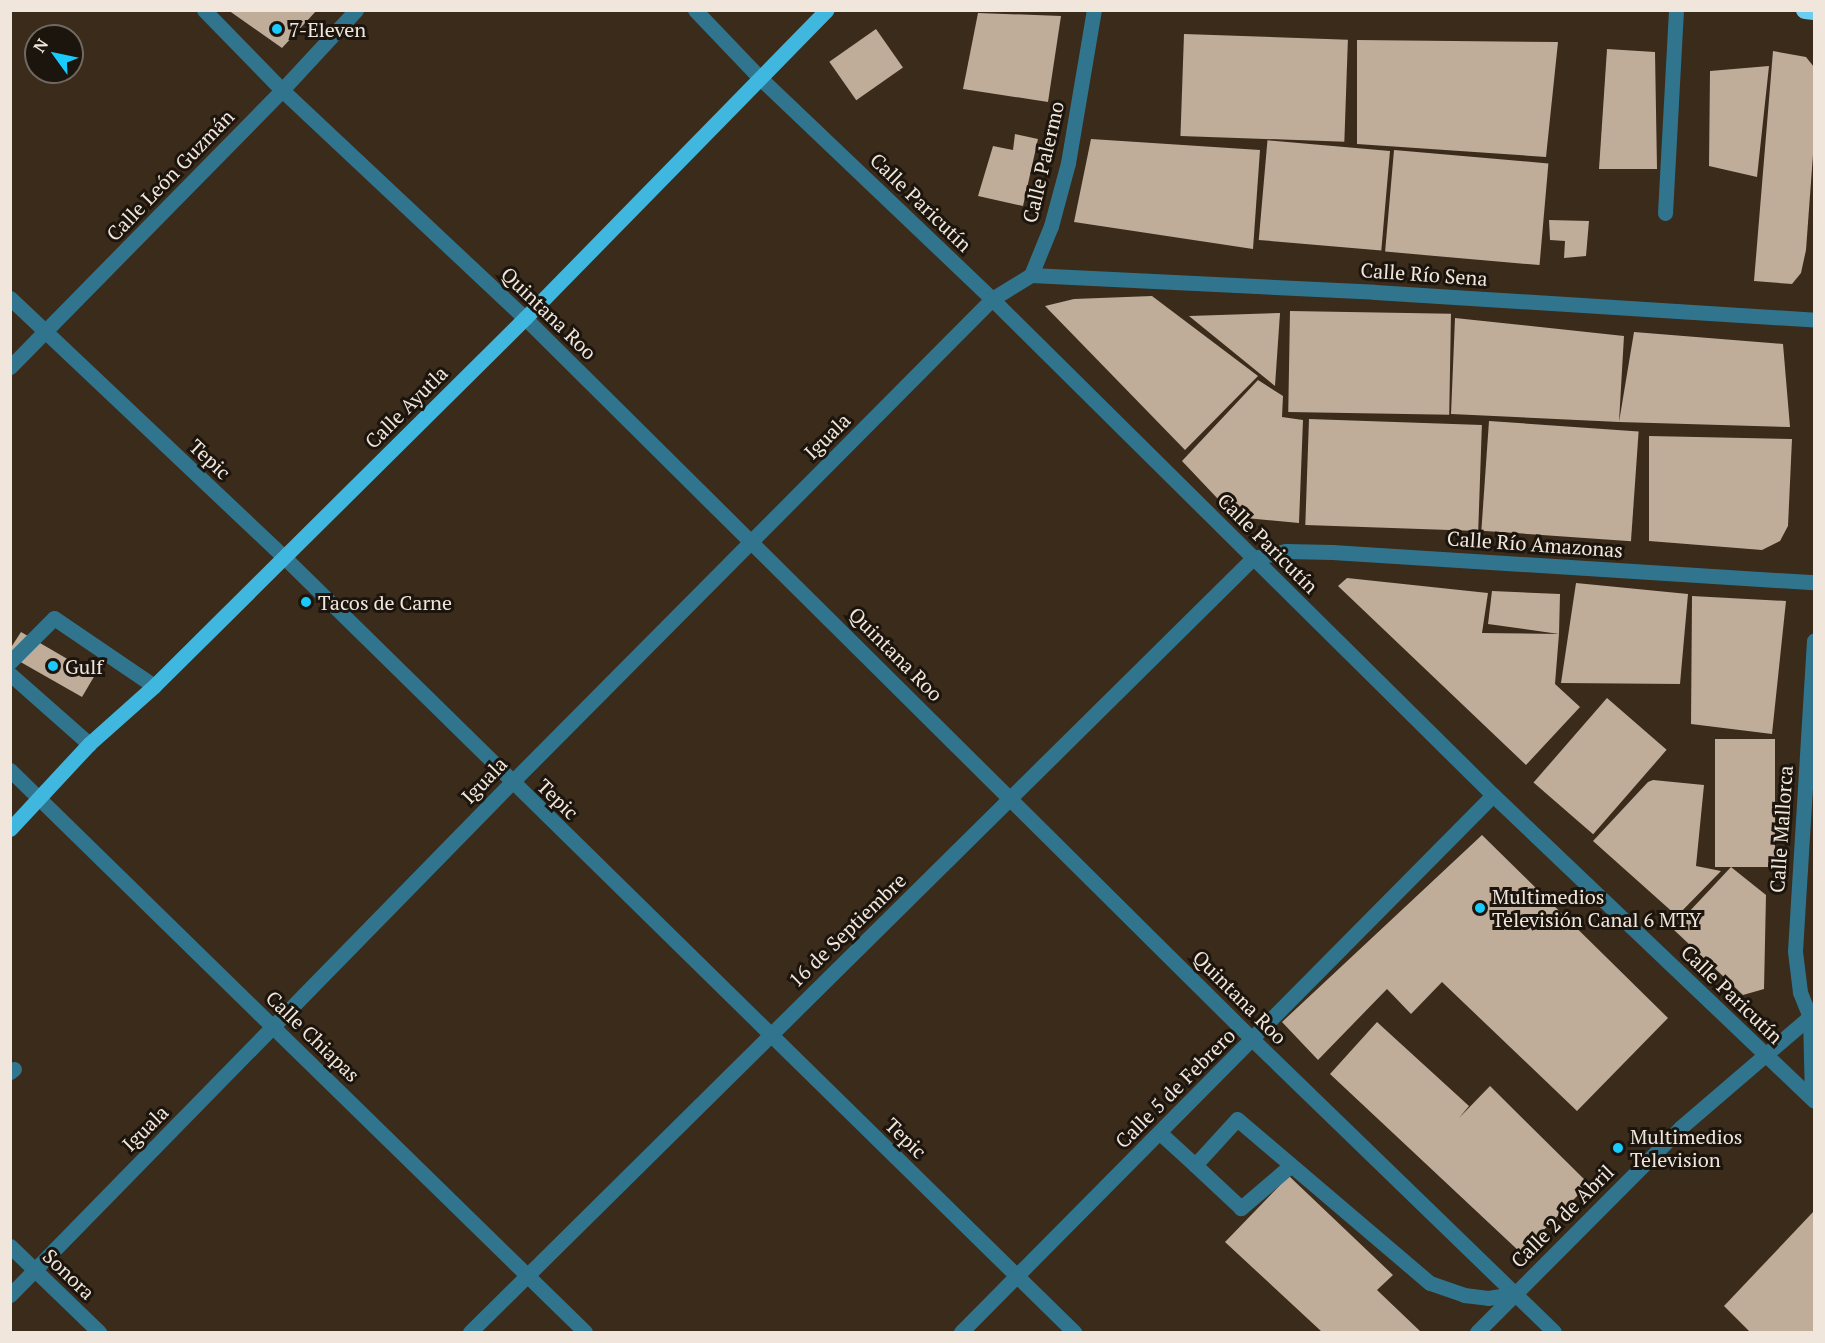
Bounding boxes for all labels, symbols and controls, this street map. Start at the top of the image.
place label: 7-Eleven [289,17,366,41]
marker: 7-Eleven [270,22,284,36]
north arrow [24,24,84,84]
text: N [28,34,53,56]
street label: Calle Palermo [1017,99,1069,225]
street label: Calle León Guzmán [101,104,239,246]
street label: Calle Paricutín [865,148,977,256]
street label: Calle Río Sena [1360,258,1488,290]
street label: Quintana Roo [496,262,602,364]
street label: Calle Ayutla [360,361,452,453]
street label: Iguala [799,408,855,464]
street label: Tepic [184,434,236,484]
street label: Calle Paricutín [1213,488,1323,598]
street label: Calle Río Amazonas [1446,526,1624,562]
place label: Tacos de Carne [318,590,452,614]
marker: Tacos de Carne [299,595,313,609]
street label: Quintana Roo [844,602,948,706]
place label: Gulf [65,654,103,678]
marker: Gulf [46,659,60,673]
street label: Iguala [456,752,512,808]
street label: Calle Mallorca [1765,765,1797,893]
street label: Tepic [532,774,584,824]
street label: 16 de Septiembre [783,868,911,992]
place label: Multimedios Televisión Canal 6 MTY [1492,885,1701,932]
marker: Multimedios Televisión Canal 6 MTY [1473,901,1487,915]
street label: Calle Paricutín [1676,940,1788,1048]
street label: Quintana Roo [1188,945,1292,1049]
street label: Calle Chiapas [261,985,365,1087]
street label: Calle 5 de Febrero [1110,1023,1240,1153]
street label: Iguala [117,1100,173,1156]
street label: Tepic [880,1113,932,1163]
place label: Multimedios Television [1630,1124,1742,1171]
marker: Multimedios Television [1611,1141,1625,1155]
street label: Calle 2 de Abril [1506,1160,1618,1272]
street label: Sonora [38,1244,100,1304]

